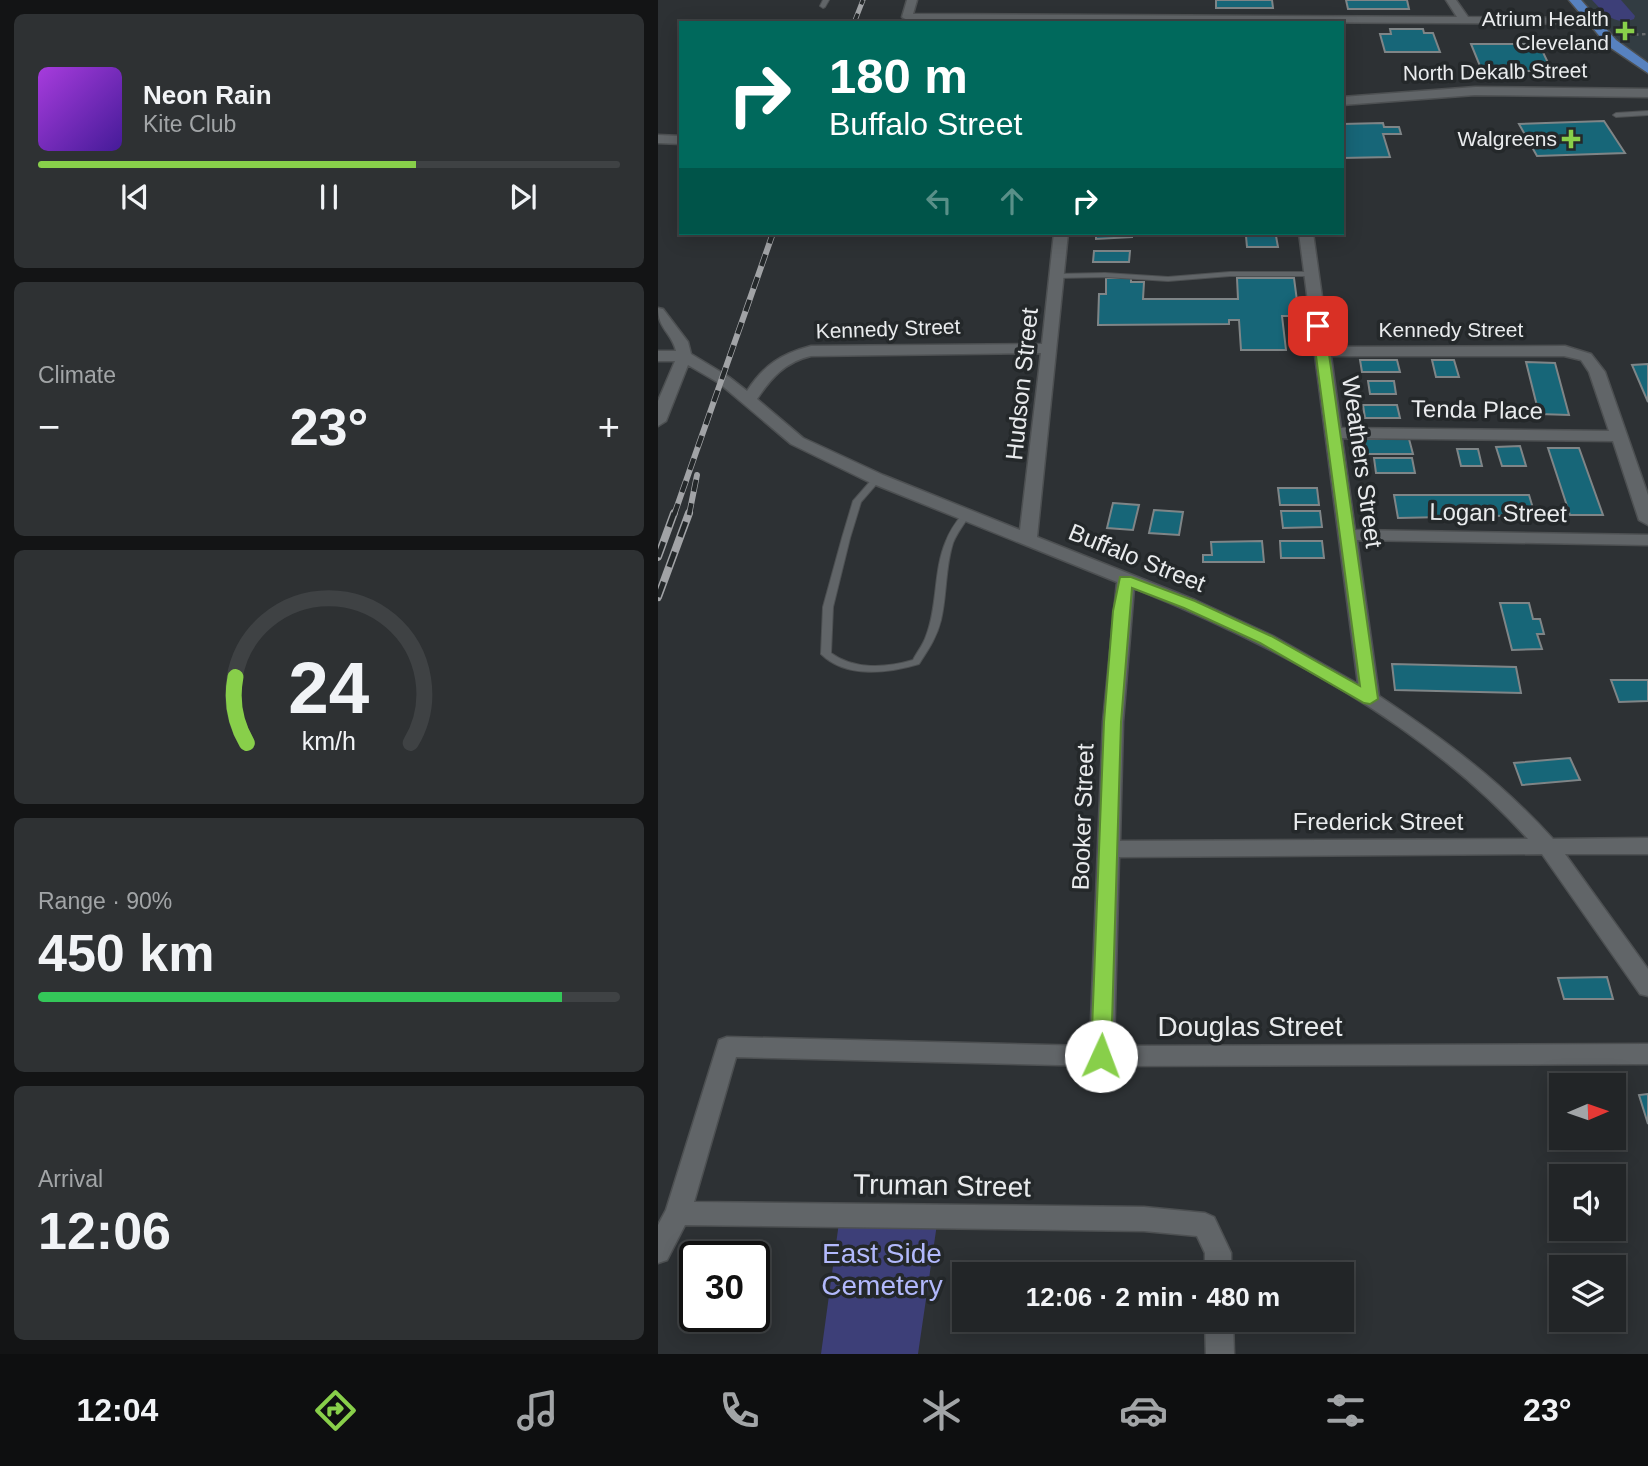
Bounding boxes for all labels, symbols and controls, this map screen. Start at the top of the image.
place label: Atrium Health Cleveland [1482,7,1609,54]
marker: Atrium Health Cleveland [1615,21,1635,41]
icon: right [714,49,805,140]
text: 180 m [829,49,968,103]
street label: North Dekalb Street [1403,58,1588,85]
text: Neon Rain [143,80,272,110]
text: Buffalo Street [829,106,1022,142]
text: Kite Club [143,111,236,137]
place label: Walgreens [1457,127,1557,150]
marker: Walgreens [1563,131,1579,147]
icon: previous [116,178,154,216]
icon: pause [310,178,348,216]
icon: next [504,178,542,216]
icon: left [920,182,958,220]
icon: ahead [993,182,1031,220]
icon: right [1066,182,1104,220]
pin [1288,296,1348,356]
street label: Hudson Street [1000,306,1043,462]
icon: arrive [1299,307,1337,345]
street label: Kennedy Street [815,314,961,343]
street label: Kennedy Street [1379,318,1524,341]
text: Climate [38,362,116,388]
street label: Weathers Street [1337,374,1388,550]
street label: Tenda Place [1411,395,1543,424]
text: 23° [290,398,368,456]
text: − [38,406,60,448]
text: + [598,406,620,448]
street label: Logan Street [1429,498,1567,527]
street label: Buffalo Street [1065,518,1210,597]
text: 24 [289,647,370,728]
text: km/h [302,727,356,755]
street label: Booker Street [1066,743,1099,891]
street label: Frederick Street [1293,808,1464,835]
text: Range · 90% [38,888,172,914]
text: 450 km [38,924,214,982]
street label: Douglas Street [1157,1011,1343,1042]
position arrow [1064,1019,1138,1093]
north arrow [1549,1073,1626,1150]
map controls [1549,1073,1626,1332]
button: sound [1549,1164,1626,1241]
text: Arrival [38,1166,103,1192]
street label: Truman Street [853,1168,1031,1203]
text: 12:06 [38,1202,171,1260]
park label: East Side Cemetery [821,1238,943,1301]
speed limit sign: 30 [679,1241,770,1332]
button: layers [1549,1255,1626,1332]
text: 12:06 · 2 min · 480 m [1026,1282,1280,1312]
icon: directions [311,1386,360,1435]
icon: music [513,1386,562,1435]
icon: phone [715,1386,764,1435]
icon: climate [917,1386,966,1435]
icon: car [1119,1386,1168,1435]
icon: filters [1321,1386,1370,1435]
text: 12:04 [76,1392,158,1428]
text: 23° [1523,1392,1572,1428]

